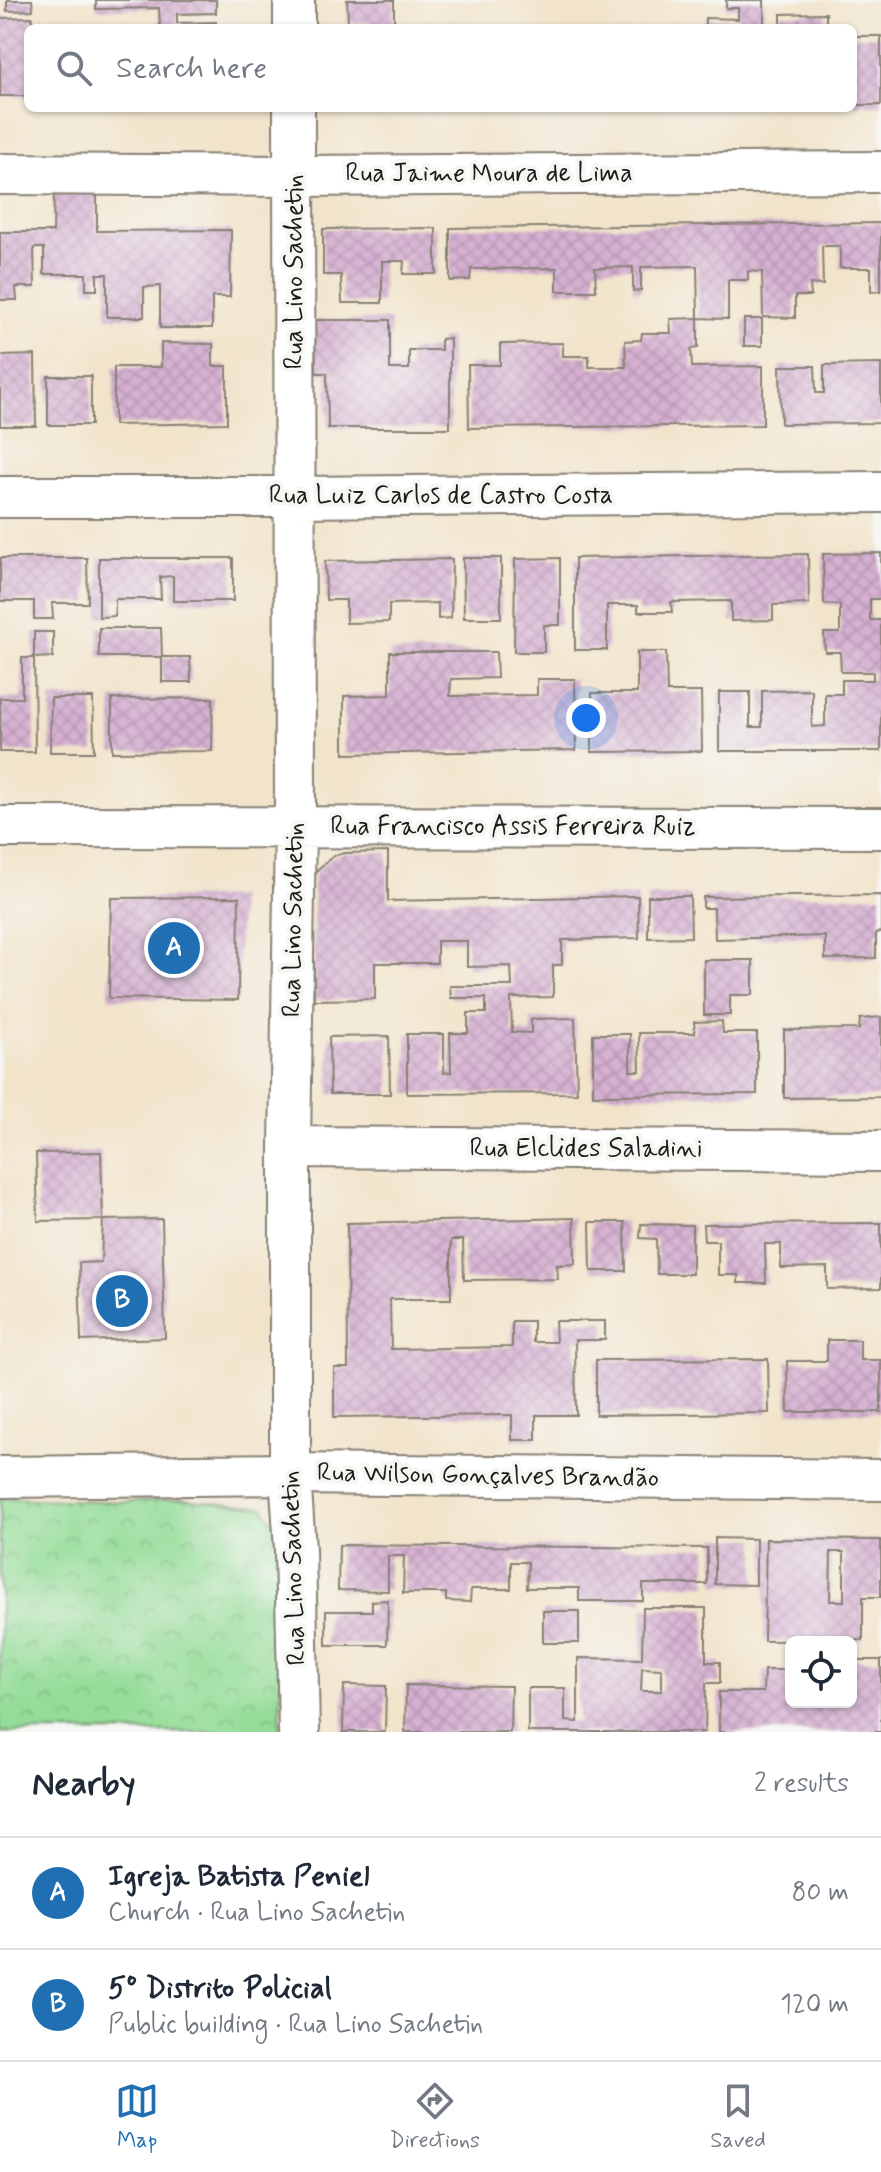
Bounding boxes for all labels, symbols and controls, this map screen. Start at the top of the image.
search box [24,24,857,112]
icon: search [52,46,96,90]
text: Search here [116,49,267,88]
street label: Rua Jaime Moura de Lima [345,157,633,191]
street label: Rua Lino Sachetin [278,174,312,370]
street label: Rua Luiz Carlos de Castro Costa [269,479,613,513]
your location [566,698,606,738]
street label: Rua Francisco Assis Ferreira Ruiz [330,810,696,844]
street label: Rua Lino Sachetin [275,822,313,1018]
pin: A [148,918,200,978]
street label: Rua Elclides Saladini [469,1132,703,1166]
pin: B [96,1271,148,1331]
street label: Rua Wilson Gonçalves Brandão [317,1456,659,1496]
street label: Rua Lino Sachetin [274,1470,314,1666]
map controls [785,1636,857,1708]
button: locate [785,1636,857,1708]
text: Nearby [32,1762,136,1807]
text: 2 results [754,1767,849,1801]
text: Igreja Batista Peniel [108,1857,370,1896]
text: A [49,1876,67,1910]
text: 80 m [792,1876,849,1910]
text: Church · Rua Lino Sachetin [108,1896,405,1930]
text: 5º Distrito Policial [108,1969,332,2008]
text: B [50,1988,66,2022]
text: 120 m [780,1988,849,2022]
text: Public building · Rua Lino Sachetin [108,2008,483,2042]
tab: Map [115,2079,159,2155]
tab: Directions [389,2079,480,2155]
tab: Saved [710,2079,766,2155]

